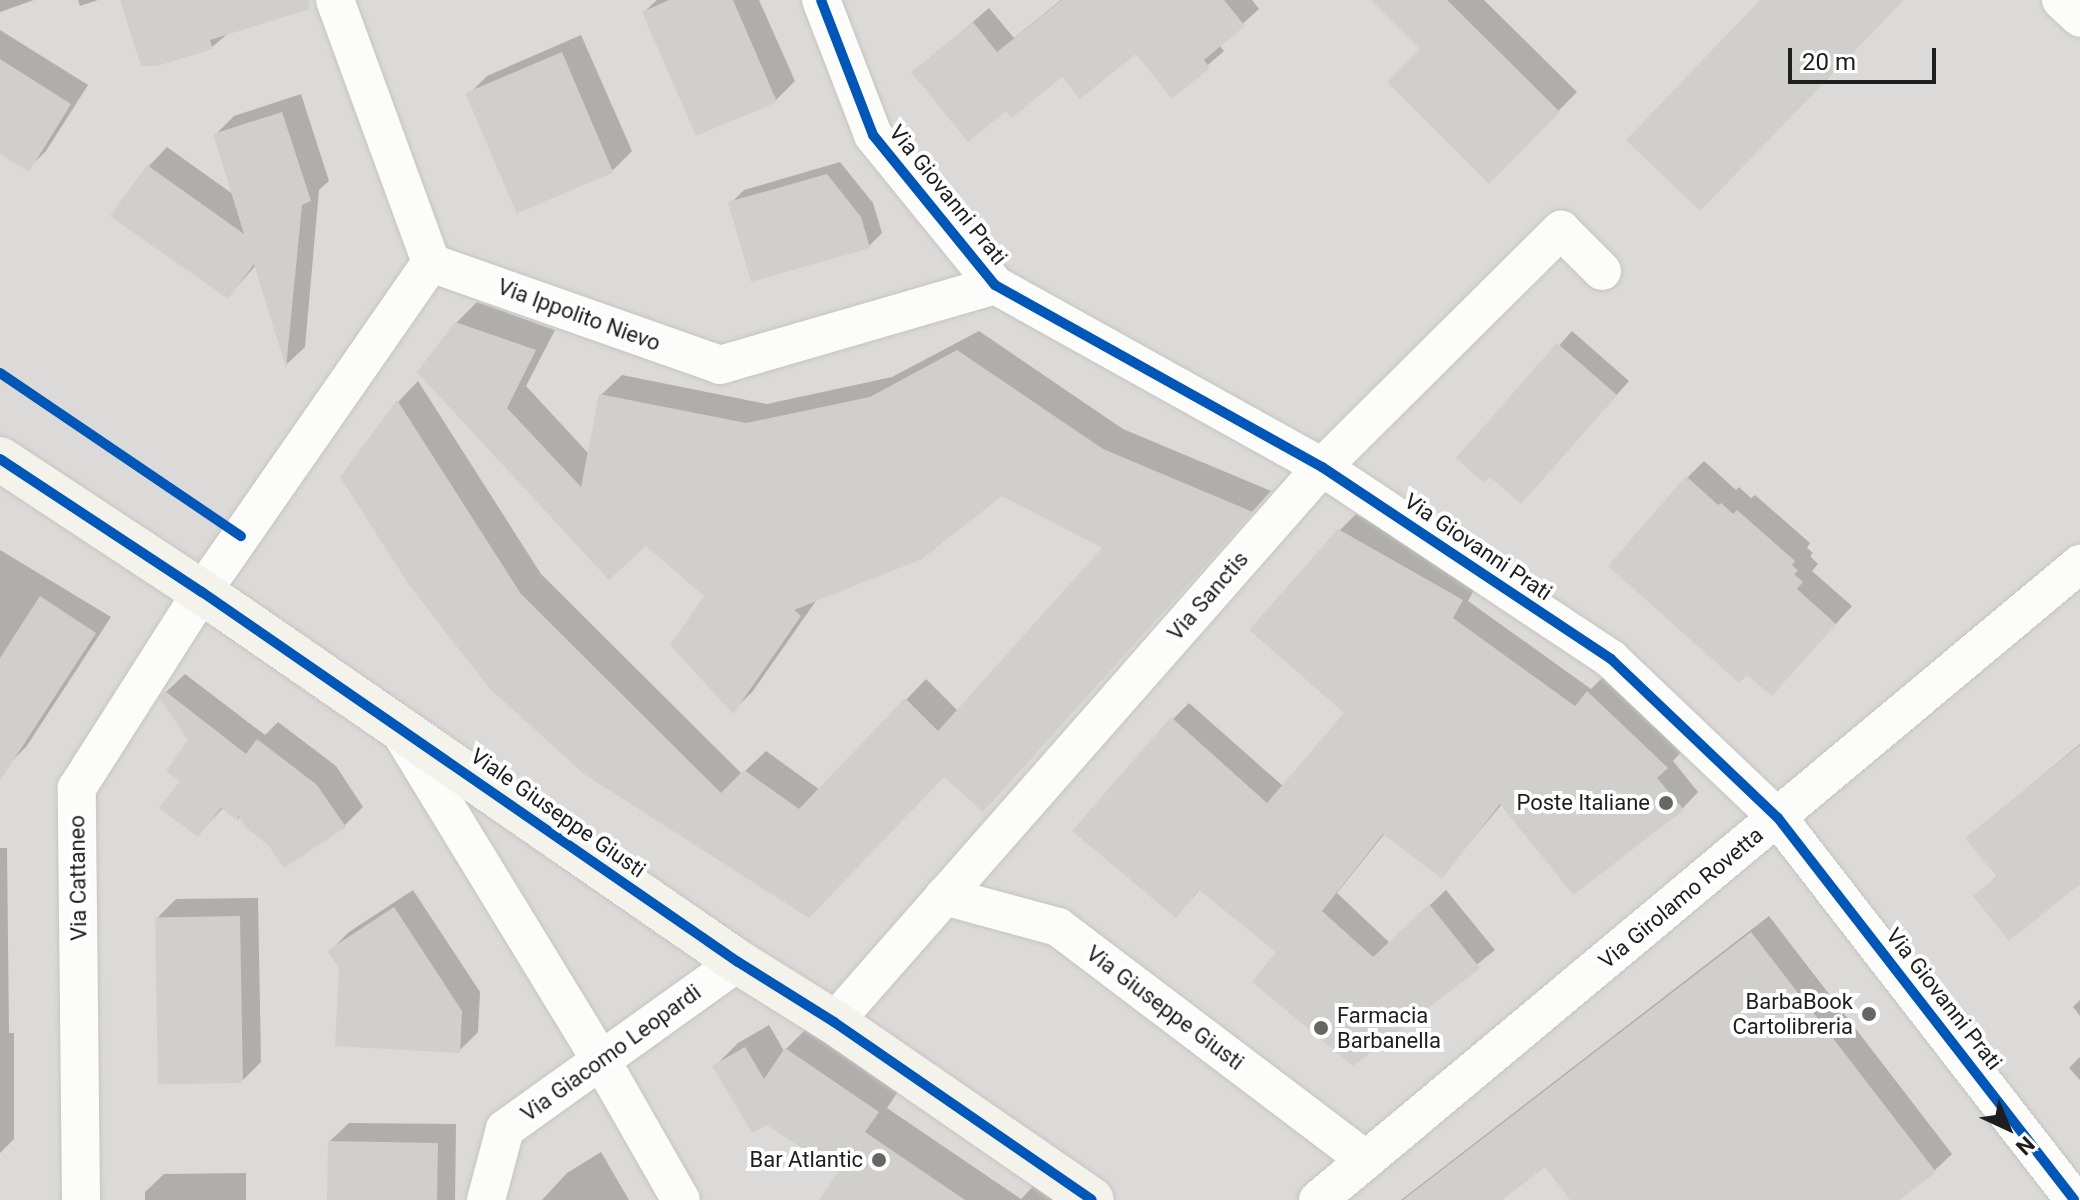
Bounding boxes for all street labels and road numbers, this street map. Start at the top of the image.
street label: Via Giovanni Prati [883,120,1013,270]
street label: Via Ippolito Nievo [494,273,664,357]
street label: Via Giovanni Prati [1399,488,1557,606]
street label: Via Sanctis [1162,546,1254,646]
street label: Viale Giuseppe Giusti [465,743,651,883]
street label: Via Cattaneo [64,815,92,941]
street label: Via Girolamo Rovetta [1594,822,1768,974]
street label: Via Giovanni Prati [1881,923,2007,1075]
street label: Via Giuseppe Giusti [1081,940,1249,1076]
street label: Via Giacomo Leopardi [516,979,706,1127]

